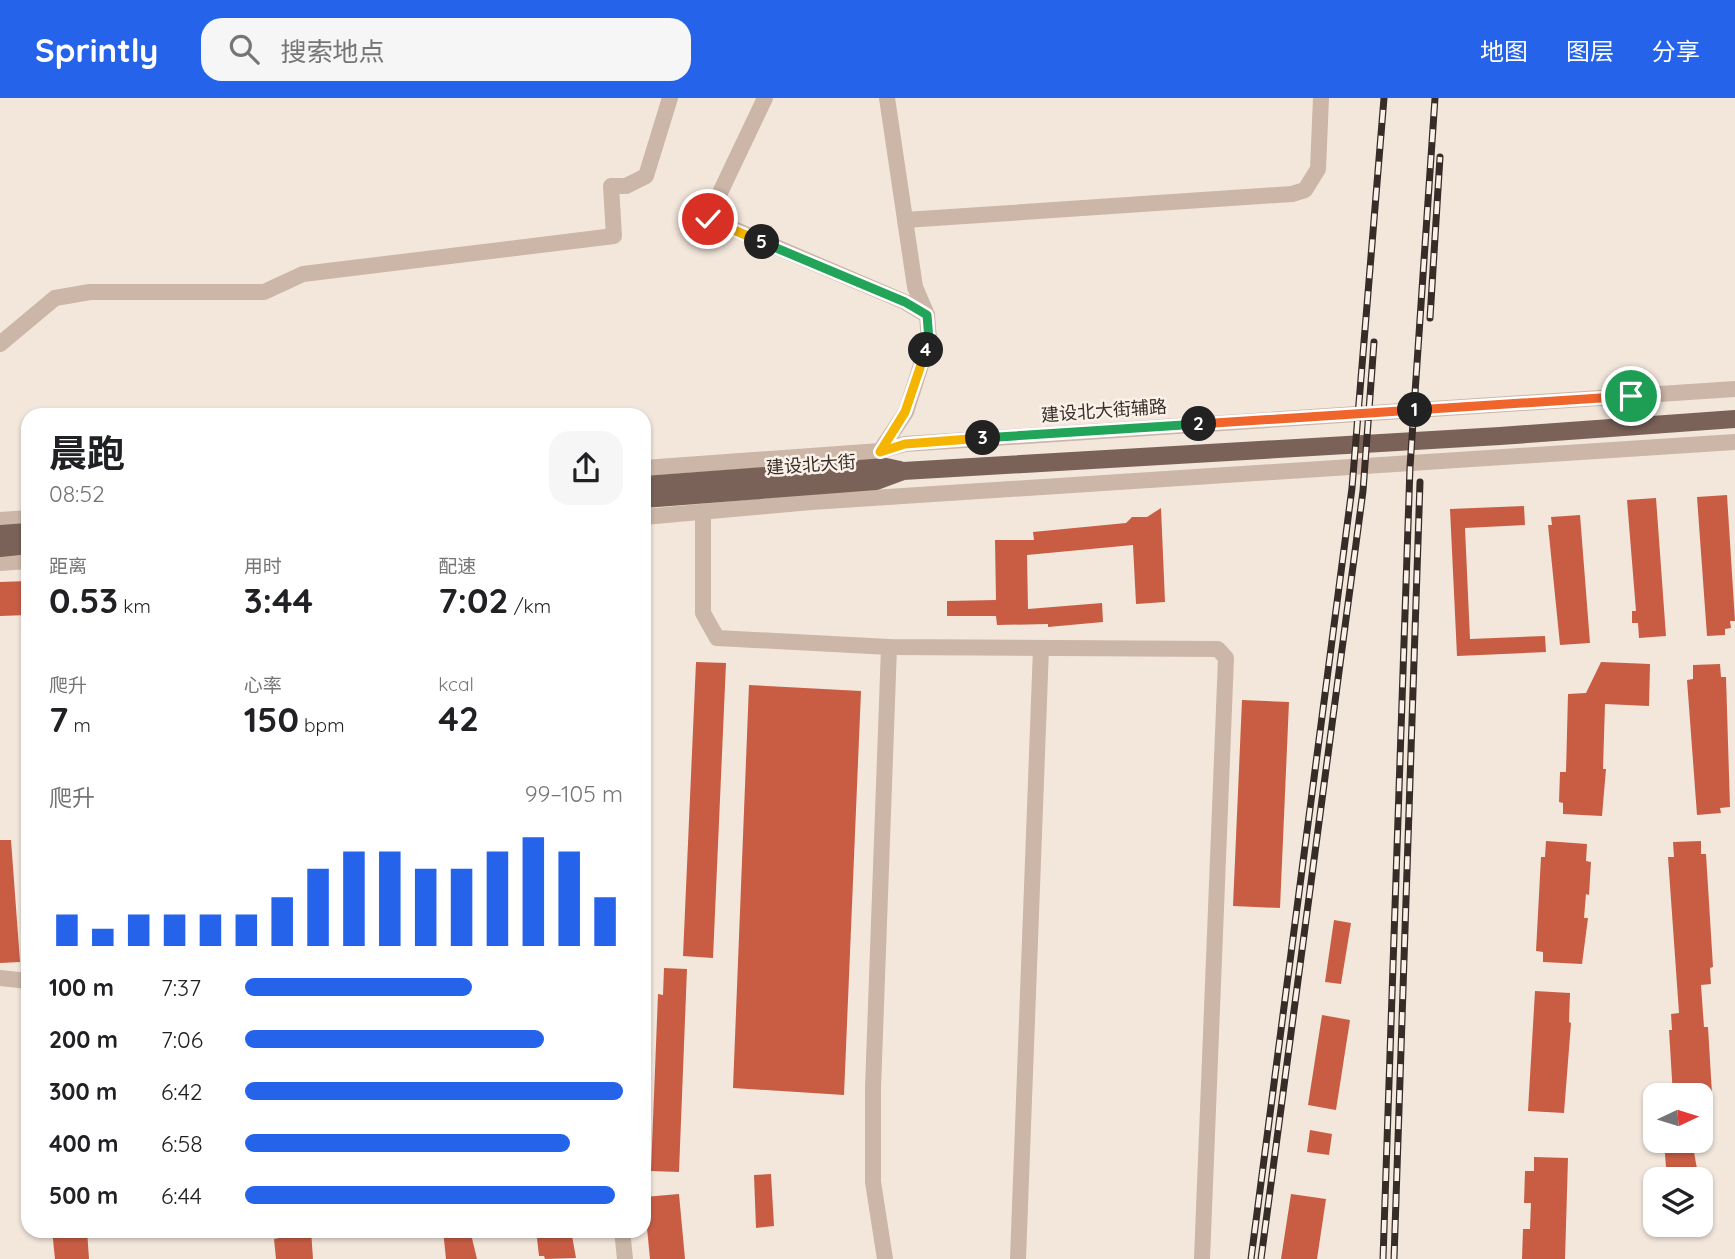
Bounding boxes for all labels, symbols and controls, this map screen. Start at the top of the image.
search box [201,18,691,81]
text: Sprintly [35,29,159,70]
icon: search [225,30,263,68]
text: 搜索地点 [281,35,385,68]
text: 地图 [1480,36,1528,66]
text: 图层 [1566,36,1614,66]
text: 分享 [1652,36,1700,66]
pin [678,189,738,249]
icon: check [689,200,727,238]
pin: 5 [744,225,780,260]
text: 5 [756,229,767,253]
pin: 4 [908,332,944,368]
text: 4 [920,337,931,361]
pin [1601,366,1661,426]
icon: arrive [1612,377,1650,415]
pin: 1 [1398,392,1432,428]
street label: 建设北大街辅路 [1040,395,1168,426]
text: 1 [1411,397,1418,421]
pin: 2 [1182,406,1216,442]
text: 2 [1193,411,1204,435]
pin: 3 [965,420,1000,456]
text: 3 [977,425,988,449]
text: 晨跑 [49,429,125,477]
button: share [549,431,623,505]
street label: 建设北大街 [765,450,857,479]
text: 08:52 [49,479,105,508]
text: 距离 [49,554,87,578]
text: 用时 [244,554,282,578]
text: 配速 [438,554,476,578]
text: 0.53 [49,578,118,622]
text: 3:44 [244,578,313,622]
text: 7:02 [438,578,509,622]
text: km [118,594,151,618]
text: /km [509,594,551,618]
text: kcal [438,672,474,696]
text: 爬升 [49,673,87,697]
text: 心率 [244,673,282,697]
text: 42 [438,696,479,740]
text: 7 [49,697,68,741]
text: 150 [244,697,299,741]
text: m [68,713,91,737]
text: bpm [299,713,344,737]
text: 99–105 m [525,779,623,808]
text: 爬升 [49,783,95,812]
text: 100 m [49,973,114,1002]
text: 7:37 [161,973,201,1002]
text: 200 m [49,1025,118,1054]
text: 7:06 [161,1025,203,1054]
text: 300 m [49,1077,117,1106]
text: 6:42 [161,1077,203,1106]
north arrow [1643,1083,1713,1153]
map controls [1643,1083,1713,1237]
text: 400 m [49,1129,118,1158]
text: 6:58 [161,1129,203,1158]
button: layers [1643,1167,1713,1237]
text: 500 m [49,1181,118,1210]
text: 6:44 [161,1181,202,1210]

